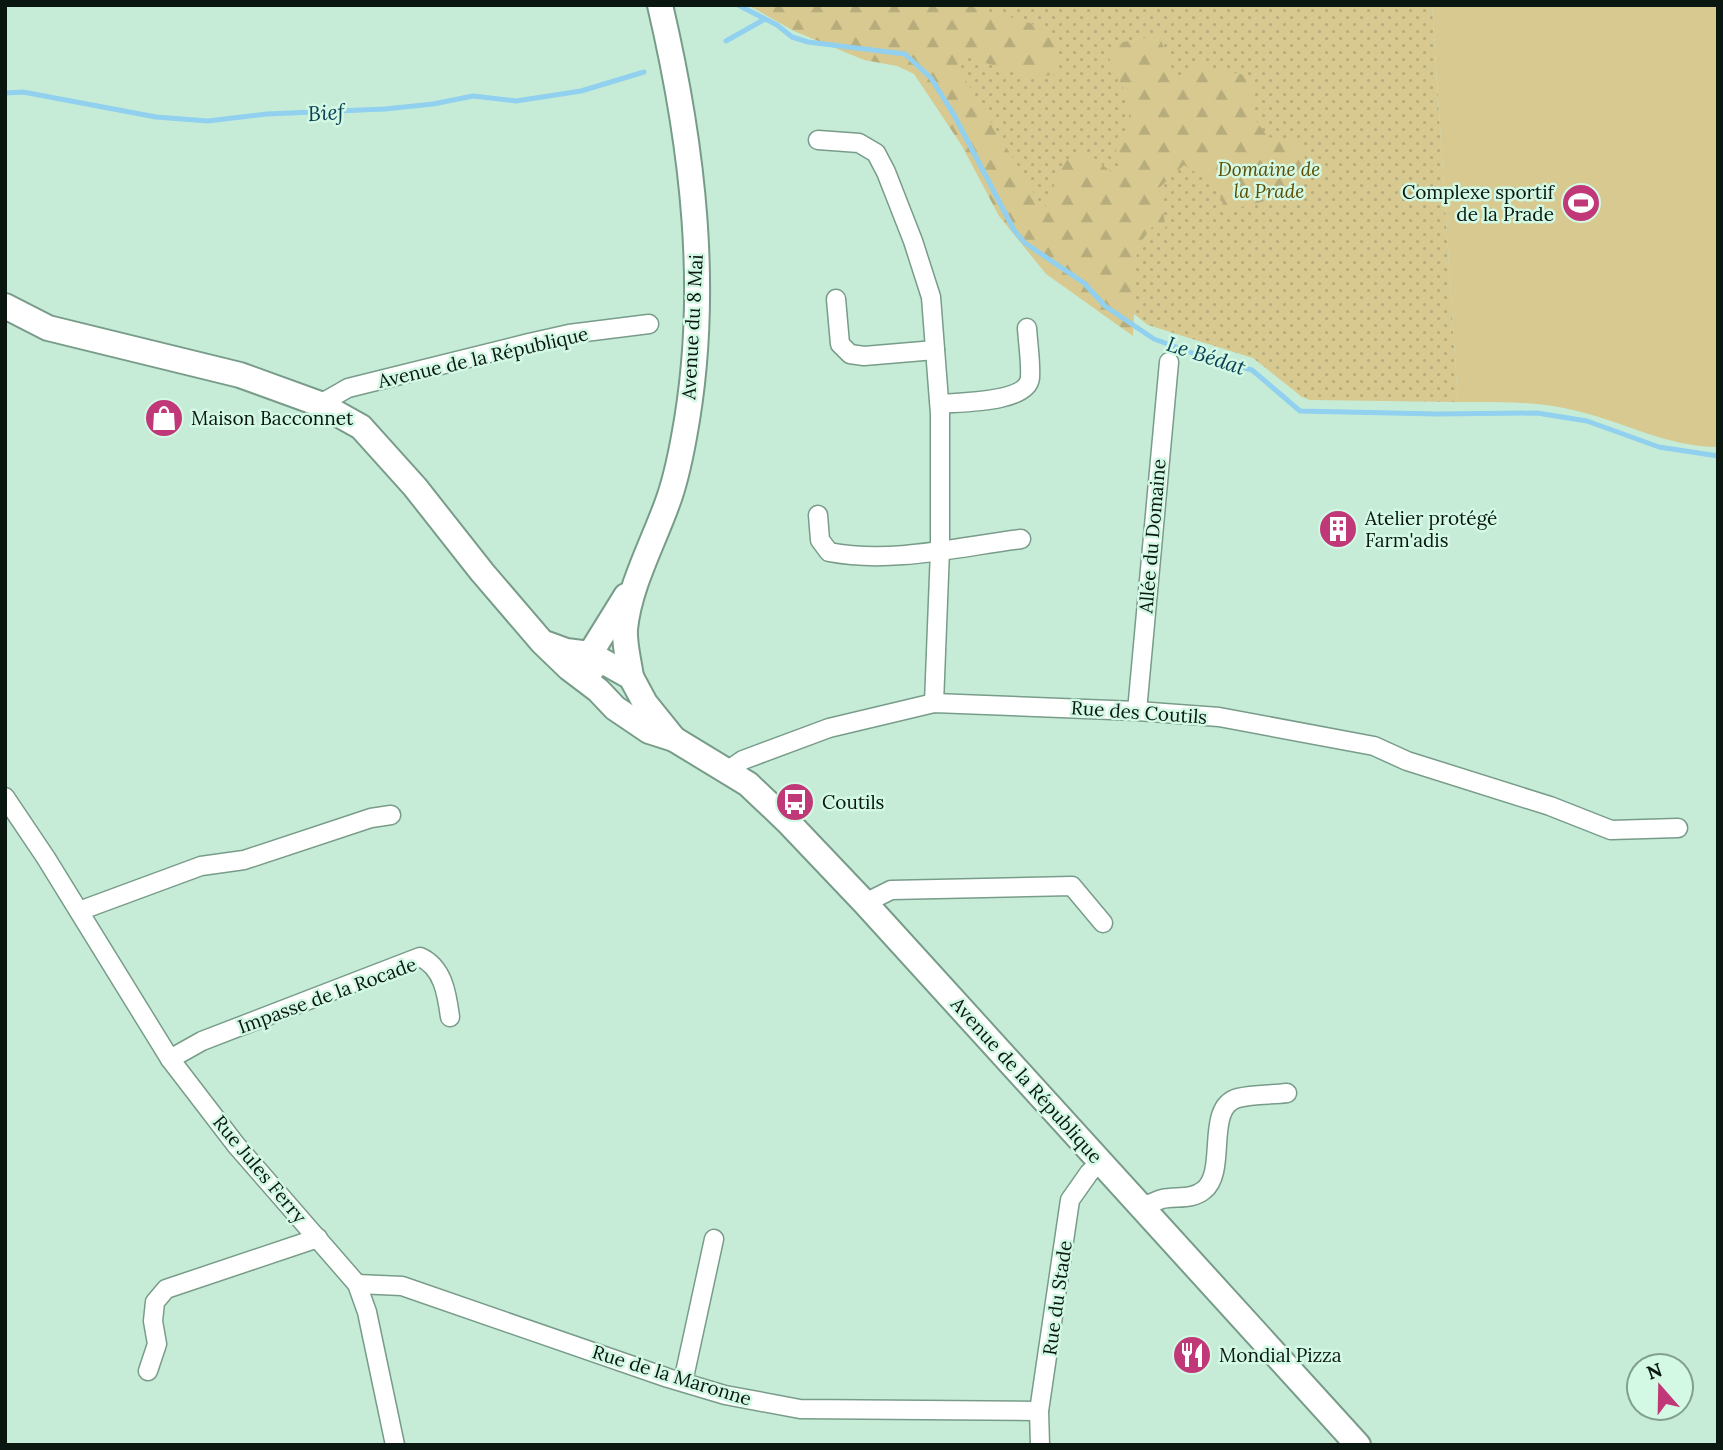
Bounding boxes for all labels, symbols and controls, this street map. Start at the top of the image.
water label: Bief [307,98,347,127]
park label: Domaine de la Prade [1218,157,1320,203]
place label: Complexe sportif de la Prade [1402,180,1556,226]
sports icon: Complexe sportif de la Prade [1560,182,1602,224]
street label: Avenue du 8 Mai [676,254,708,401]
street label: Avenue de la République [375,321,590,393]
water label: Le Bédat [1163,330,1249,381]
shop icon: Maison Bacconnet [143,397,185,439]
place label: Maison Bacconnet [191,406,354,430]
street label: Allée du Domaine [1133,458,1171,615]
place label: Atelier protégé Farm'adis [1364,506,1497,552]
building icon: Atelier protégé Farm'adis [1317,508,1359,550]
street label: Rue des Coutils [1070,695,1208,729]
bus stop icon: Coutils [774,781,816,823]
place label: Coutils [822,790,885,814]
street label: Impasse de la Rocade [234,952,420,1038]
street label: Avenue de la République [945,991,1108,1168]
street label: Rue Jules Ferry [208,1110,312,1228]
street label: Rue du Stade [1037,1239,1077,1357]
restaurant icon: Mondial Pizza [1171,1334,1213,1376]
street label: Rue de la Maronne [590,1339,754,1411]
place label: Mondial Pizza [1219,1343,1342,1367]
north arrow [1625,1352,1695,1422]
text: N [1643,1357,1665,1385]

